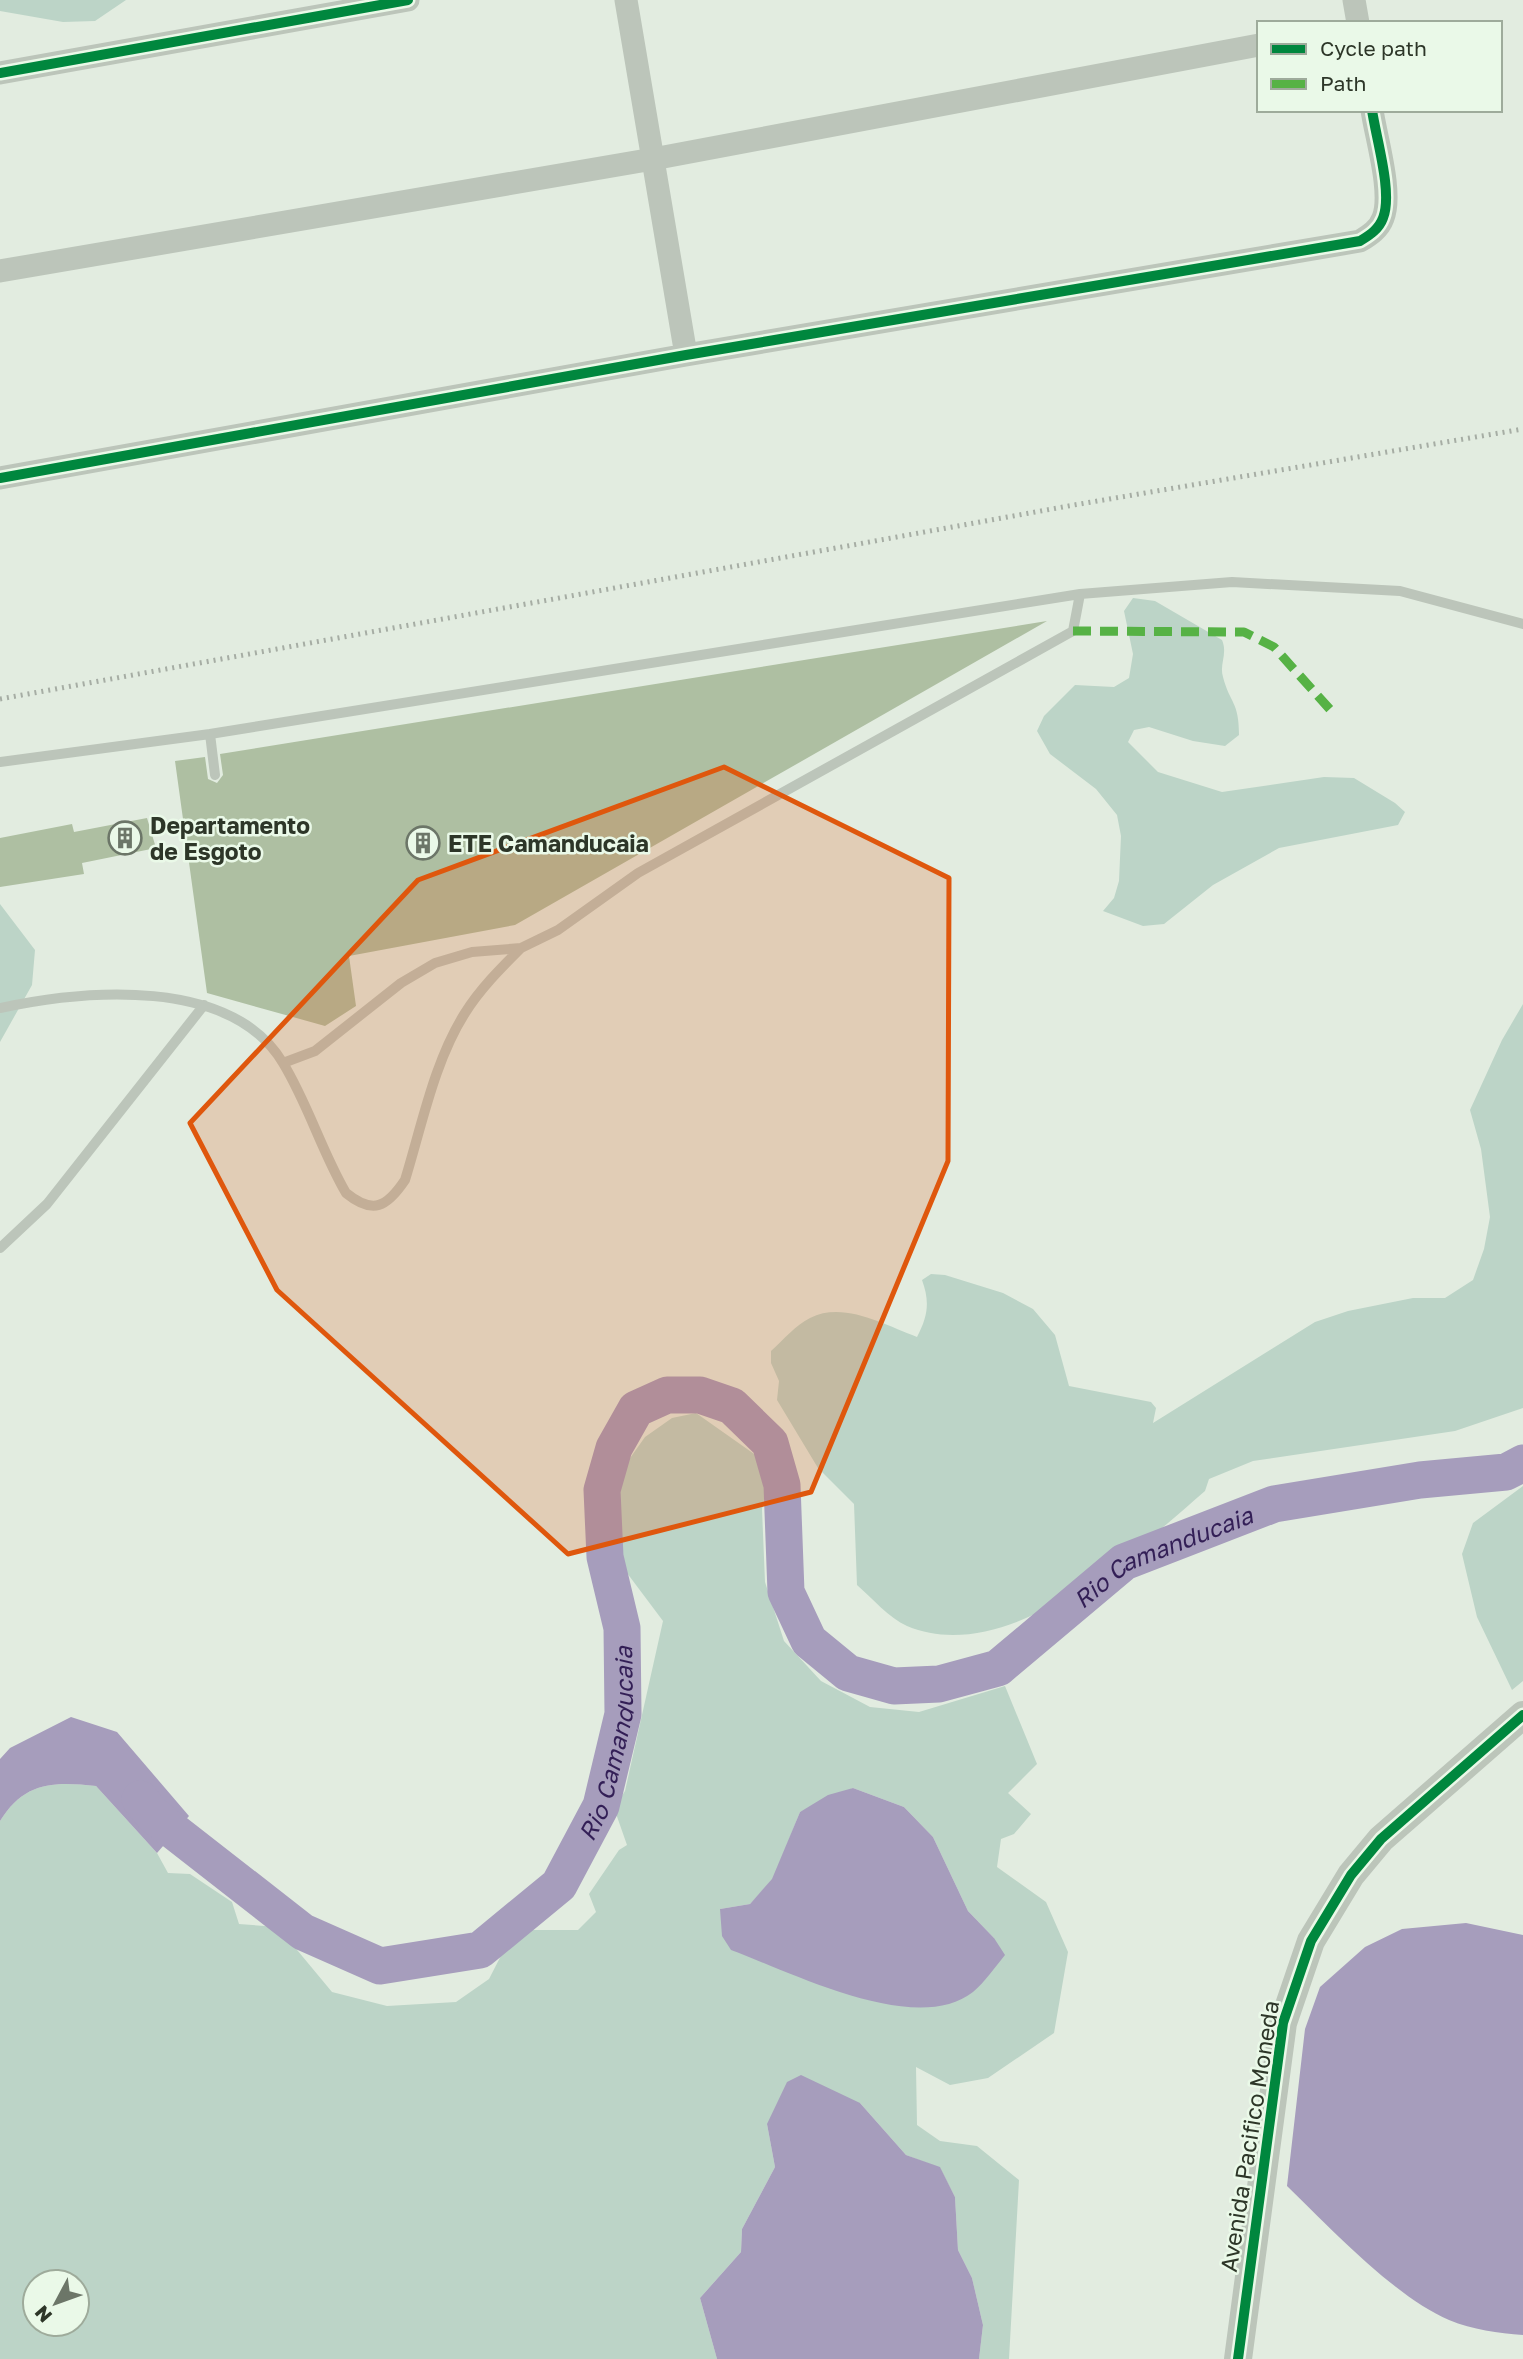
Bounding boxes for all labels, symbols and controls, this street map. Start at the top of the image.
legend [1257,21,1502,112]
text: Cycle path [1320,35,1427,61]
text: Path [1320,70,1367,96]
place label: Departamento de Esgoto [150,811,310,865]
building icon: Departamento de Esgoto [106,819,144,857]
building icon: ETE Camanducaia [404,824,442,862]
place label: ETE Camanducaia [448,829,649,857]
water label: Rio Camanducaia [1067,1499,1258,1613]
water label: Rio Camanducaia [571,1645,639,1845]
street label: Avenida Pacifico Moneda [1214,1998,1284,2274]
north arrow [21,2268,91,2338]
text: N [29,2301,56,2327]

